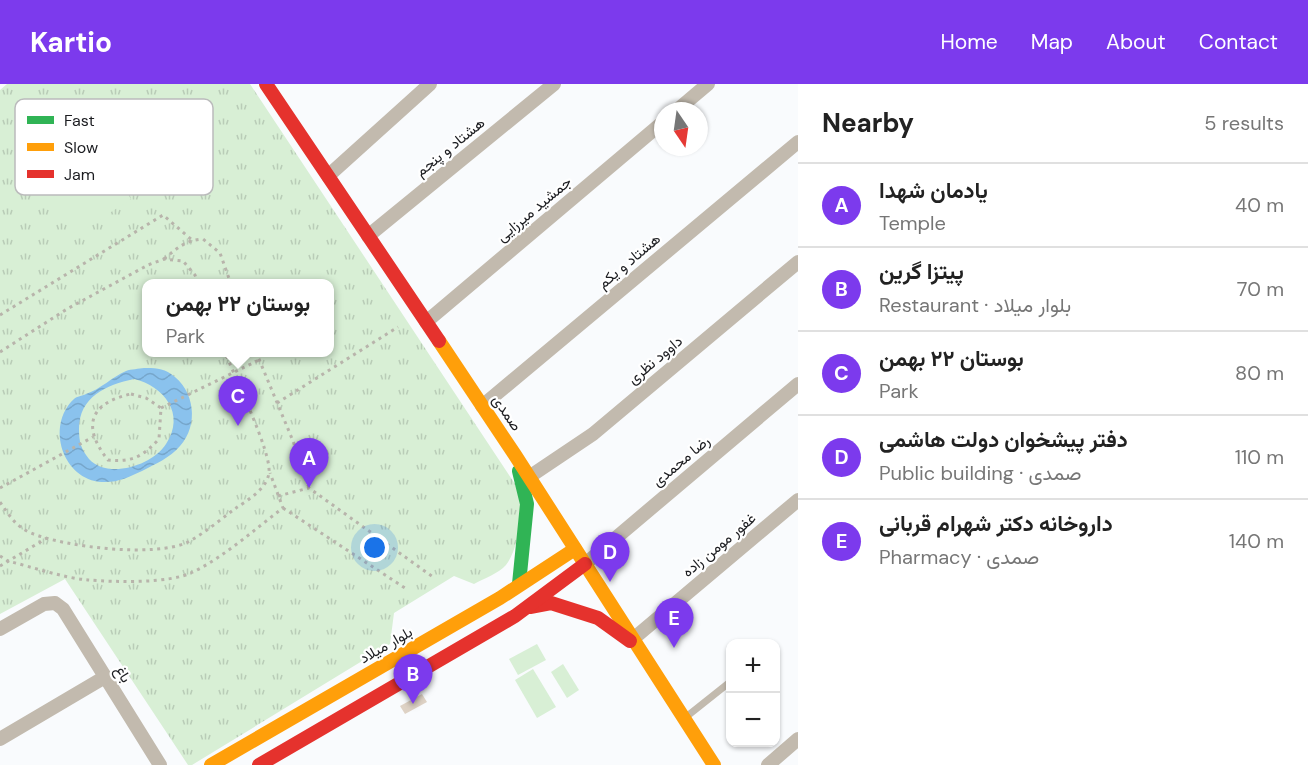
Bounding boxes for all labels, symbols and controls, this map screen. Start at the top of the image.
text: Kartio [30,24,112,61]
text: Home [940,28,998,56]
text: Map [1031,28,1073,56]
text: About [1106,28,1166,56]
text: Contact [1199,28,1278,56]
legend [15,99,213,195]
north arrow [654,102,708,156]
text: Nearby [822,106,914,140]
text: Fast [64,110,95,131]
text: 5 results [1204,110,1284,136]
street label: هشتاد و پنجم [411,113,489,181]
text: Slow [64,137,98,158]
text: Jam [64,164,95,185]
street label: جمشید میرزایی [492,172,576,246]
text: یادمان شهدا [879,176,988,205]
text: A [834,192,849,218]
text: 40 m [1235,192,1284,218]
text: Temple [879,210,946,236]
street label: هشتاد و یکم [593,229,665,293]
text: پیتزا گرین [879,257,964,286]
text: B [835,276,848,302]
text: 70 m [1237,276,1284,302]
popup [142,279,334,357]
text: بوستان ۲۲ بهمن [166,289,310,318]
text: Restaurant · بلوار میلاد [879,292,1071,318]
text: Park [166,323,205,349]
street label: داوود نظری [623,331,687,389]
text: بوستان ۲۲ بهمن [879,344,1024,373]
text: C [834,360,849,386]
text: 80 m [1235,360,1284,386]
pin: C [218,376,258,426]
text: Park [879,378,919,404]
street label: صمدی [488,391,526,435]
text: دفتر پیشخوان دولت هاشمی [879,425,1128,454]
street label: رضا محمدی [648,431,714,491]
pin: A [290,438,328,488]
text: D [834,444,849,470]
text: 110 m [1235,444,1284,470]
text: Public building · صمدی [879,460,1081,486]
street label: غفور مومن زاده [678,508,760,582]
text: داروخانه دکتر شهرام قربانی [879,509,1113,538]
text: E [836,528,847,554]
text: 140 m [1229,528,1284,554]
pin: D [590,532,630,582]
your location [360,533,389,562]
text: Pharmacy · صمدی [879,544,1039,570]
pin: E [654,598,694,648]
street label: بلوار میلاد [356,622,416,668]
map controls [726,639,780,747]
button: + [726,639,780,693]
pin: B [394,654,432,704]
street label: باغ [109,662,136,687]
button: − [726,693,780,747]

